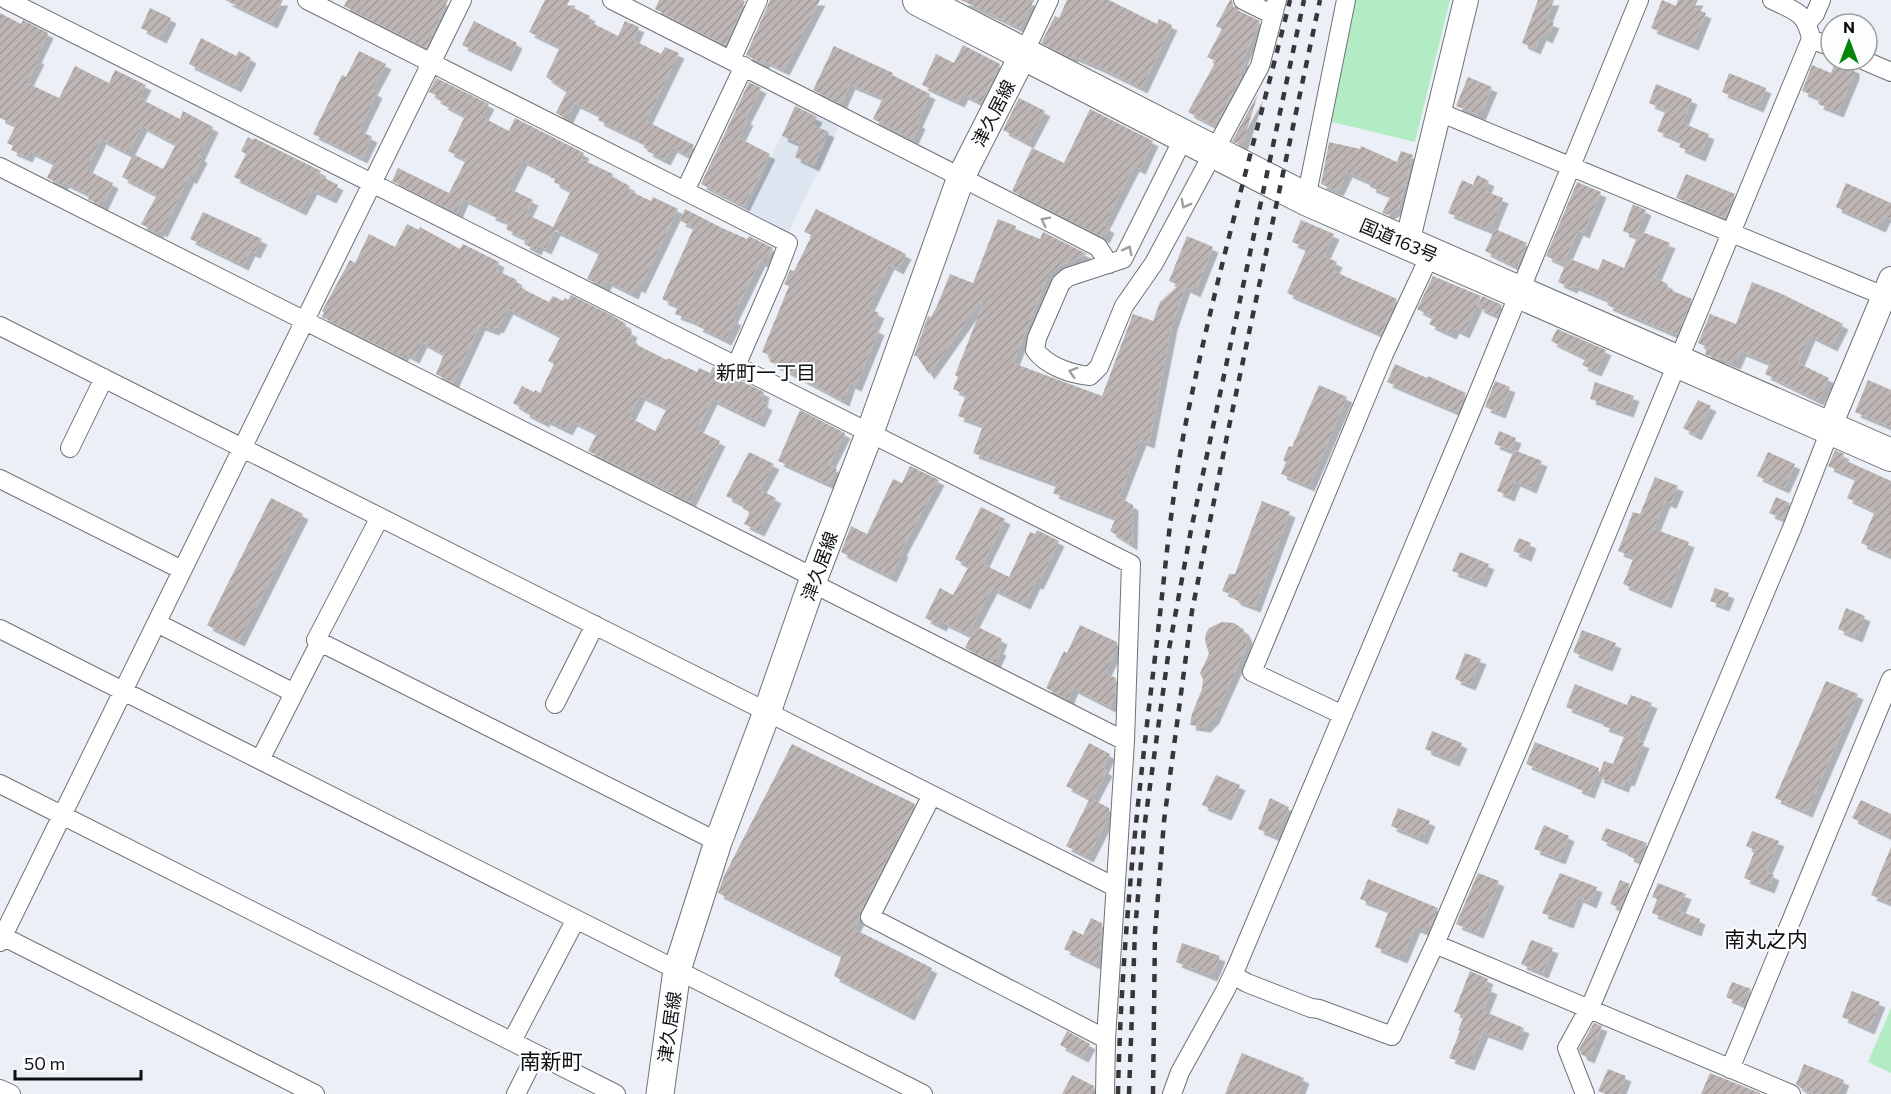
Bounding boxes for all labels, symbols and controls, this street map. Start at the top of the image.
north arrow [1819,12,1879,72]
text: N [1843,17,1855,36]
street label: 津久居線 [967,76,1019,150]
one-way arrow [1181,197,1192,208]
street label: 国道163号 [1357,214,1441,266]
one-way arrow [1041,216,1052,228]
one-way arrow [1120,245,1132,256]
district label: 新町一丁目 [716,360,816,384]
one-way arrow [1068,367,1079,379]
street label: 津久居線 [796,528,842,604]
district label: 南丸之内 [1724,926,1808,951]
street label: 津久居線 [653,990,685,1064]
scale bar [15,1043,141,1081]
district label: 南新町 [520,1048,583,1073]
text: 50 m [24,1052,65,1074]

